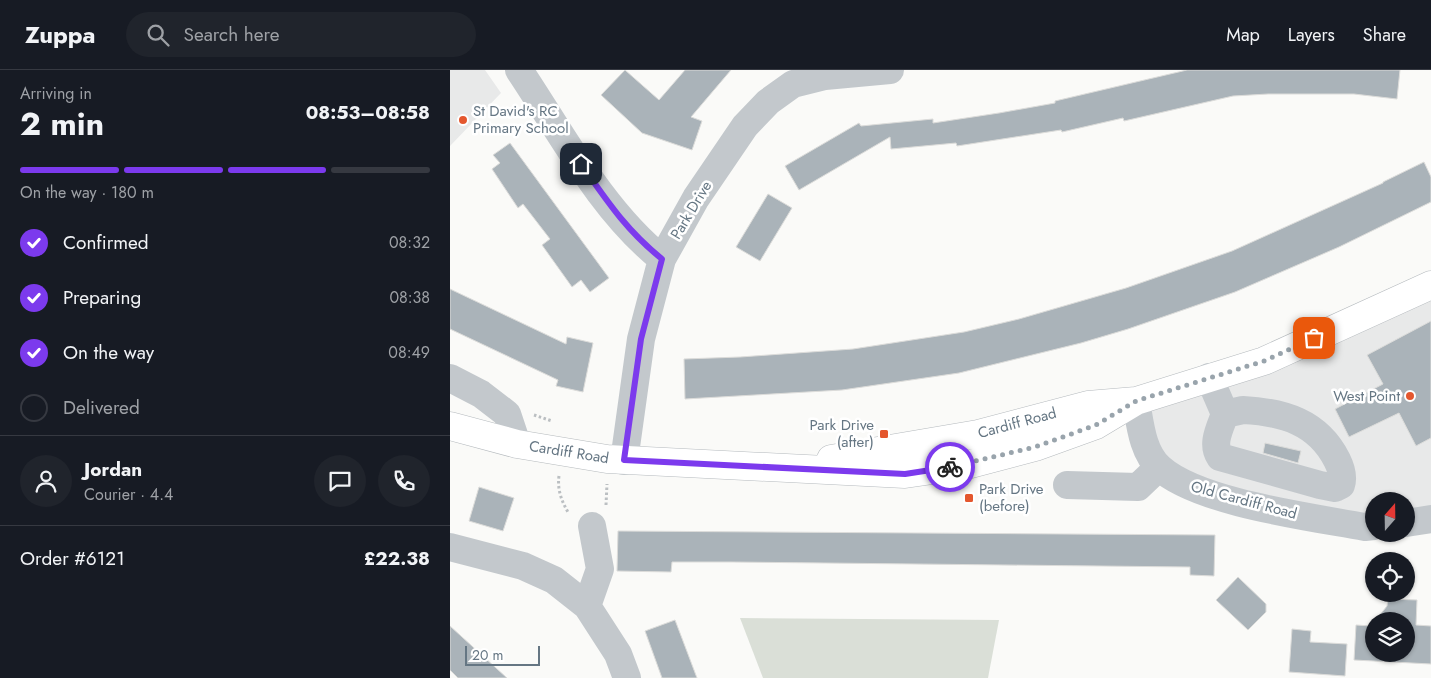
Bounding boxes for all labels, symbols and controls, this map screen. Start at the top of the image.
search box [126,12,476,57]
text: Zuppa [25,17,96,52]
icon: search [144,21,172,49]
text: Search here [184,21,280,48]
text: Map [1226,22,1260,48]
text: Layers [1288,22,1335,48]
text: Share [1363,22,1406,48]
text: Arriving in [20,82,92,105]
text: 08:53–08:58 [306,99,430,126]
place label: St David's RC Primary School [473,100,569,139]
text: 2 min [20,101,104,147]
marker: St David's RC Primary School [457,114,469,126]
pin [560,143,602,185]
icon: home [567,150,595,178]
street label: Park Drive [665,176,717,243]
text: On the way · 180 m [20,181,154,204]
icon: check [20,229,48,257]
text: Confirmed [63,229,149,256]
text: 08:32 [389,231,430,254]
icon: check [20,284,48,312]
text: Preparing [63,284,141,311]
text: 08:38 [389,286,430,309]
pin [1293,317,1335,359]
icon: bag [1300,324,1328,352]
icon: check [20,339,48,367]
text: On the way [63,339,154,366]
text: 08:49 [388,341,430,364]
place label: West Point [1333,385,1400,407]
marker: West Point [1404,390,1416,402]
text: Delivered [63,394,140,421]
street label: Cardiff Road [975,402,1059,444]
place label: Park Drive (after) [809,414,874,453]
marker: Park Drive (after) [878,428,890,440]
street label: Cardiff Road [528,435,610,469]
courier [925,442,975,492]
icon: bike [936,453,964,481]
button: person [20,455,72,507]
button: chat [314,455,366,507]
button: phone [378,455,430,507]
text: Jordan [84,456,142,483]
street label: Old Cardiff Road [1189,475,1299,525]
place label: Park Drive (before) [979,478,1044,517]
text: Courier · 4.4 [84,483,173,506]
marker: Park Drive (before) [963,492,975,504]
north arrow [1365,492,1415,542]
map controls [1365,492,1415,662]
text: Order #6121 [20,545,125,572]
text: £22.38 [364,545,430,572]
button: locate [1365,552,1415,602]
button: layers [1365,612,1415,662]
scale bar [465,643,540,666]
text: 20 m [472,645,504,665]

